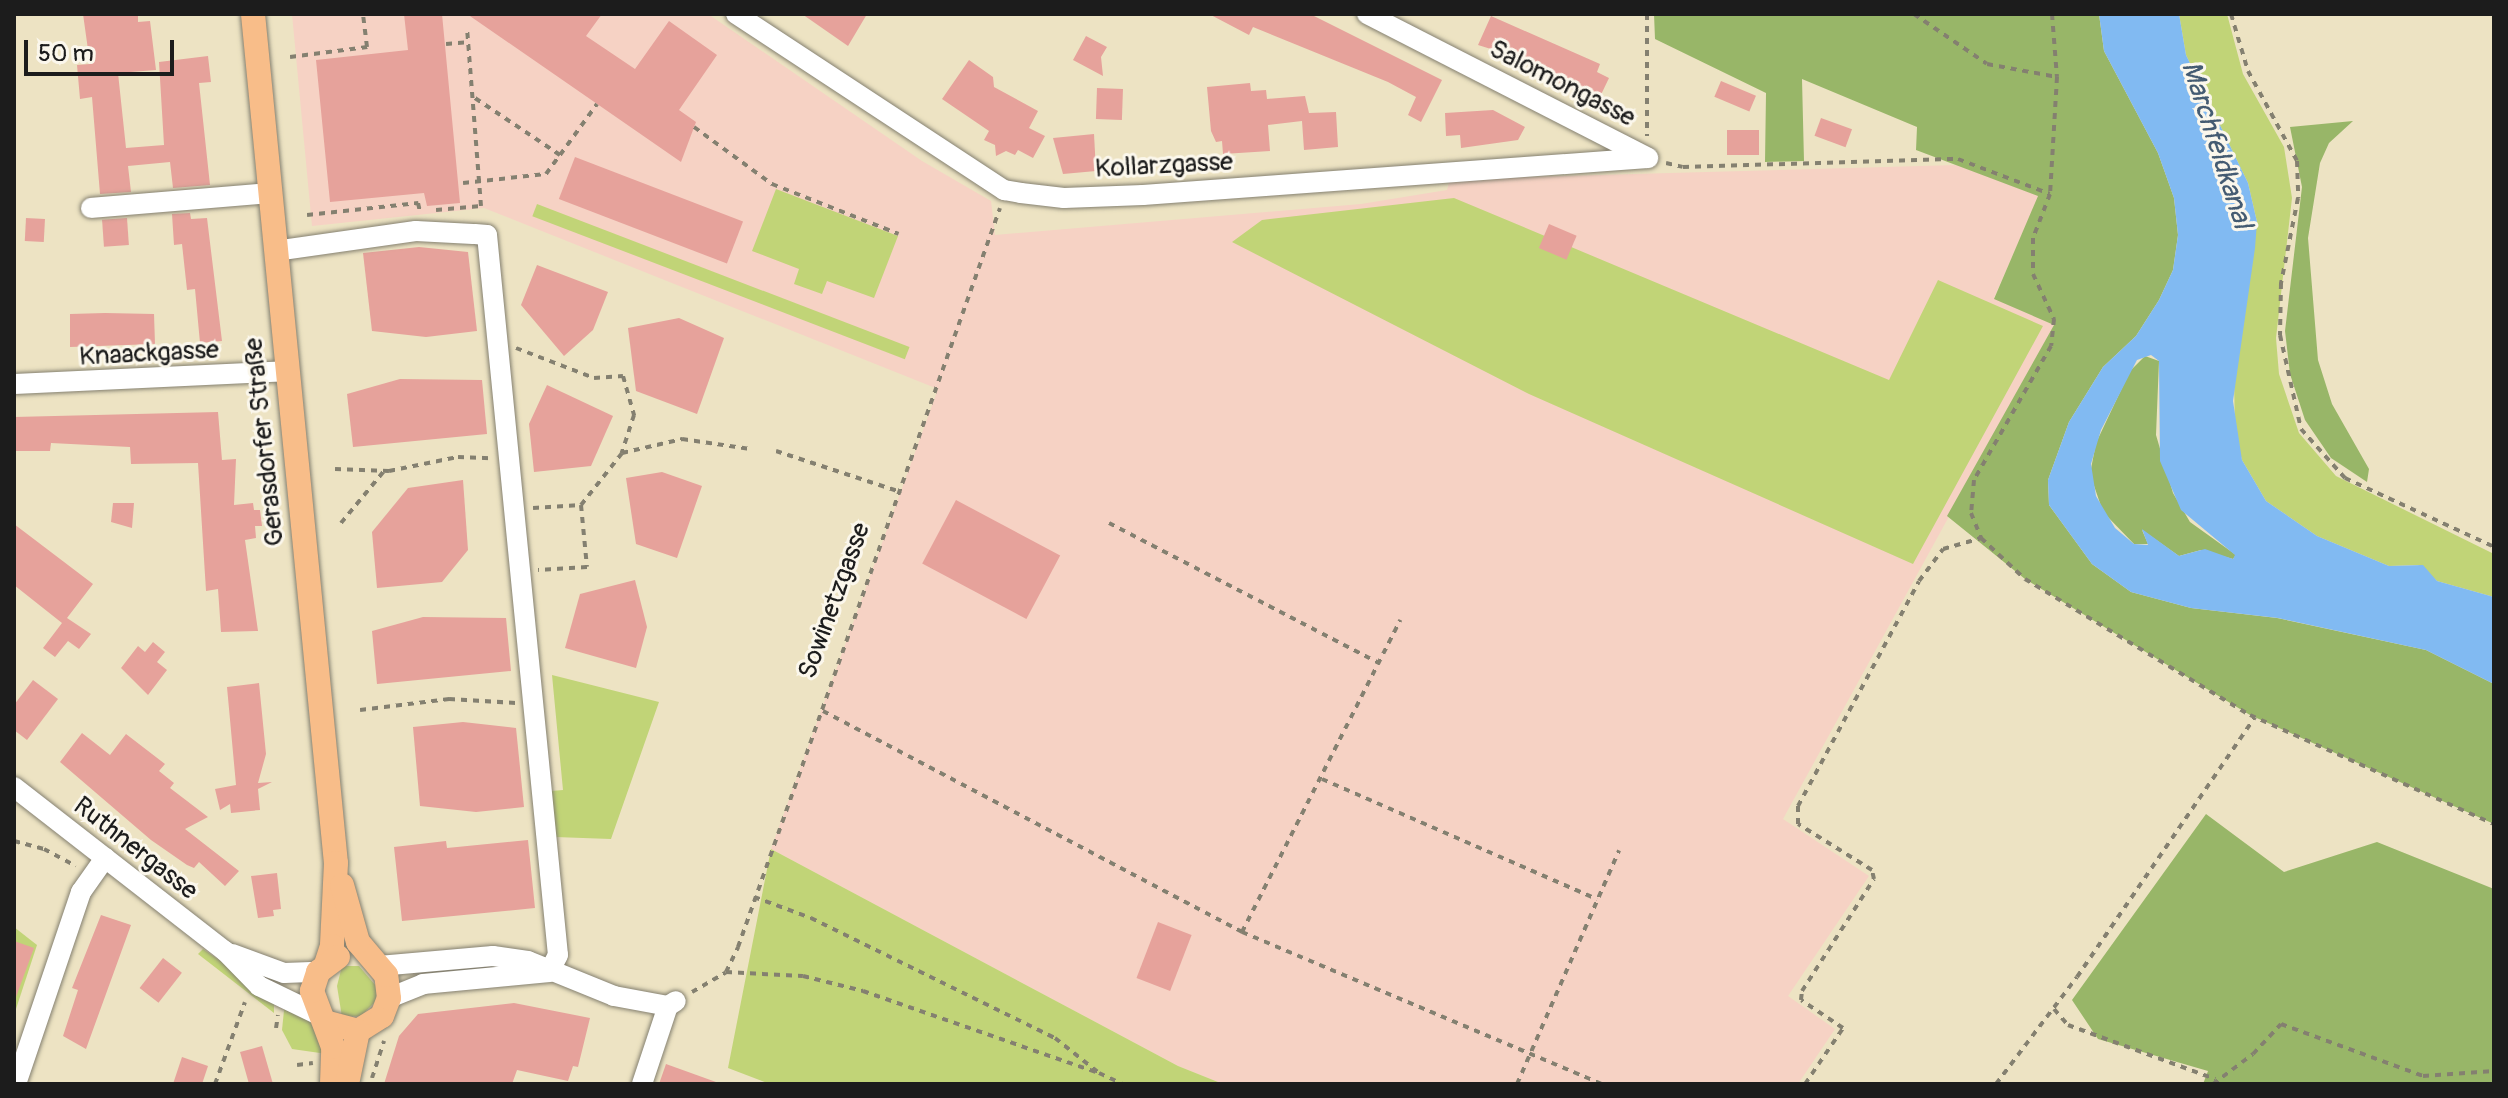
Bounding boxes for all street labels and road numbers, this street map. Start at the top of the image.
street label: Salomongasse [1484,34,1640,134]
street label: Kollarzgasse [1094,147,1234,185]
street label: Knaackgasse [78,335,220,373]
street label: Gerasdorfer Straße [239,336,291,548]
street label: Sowinetzgasse [792,519,878,683]
street label: Ruthnergasse [67,791,203,907]

